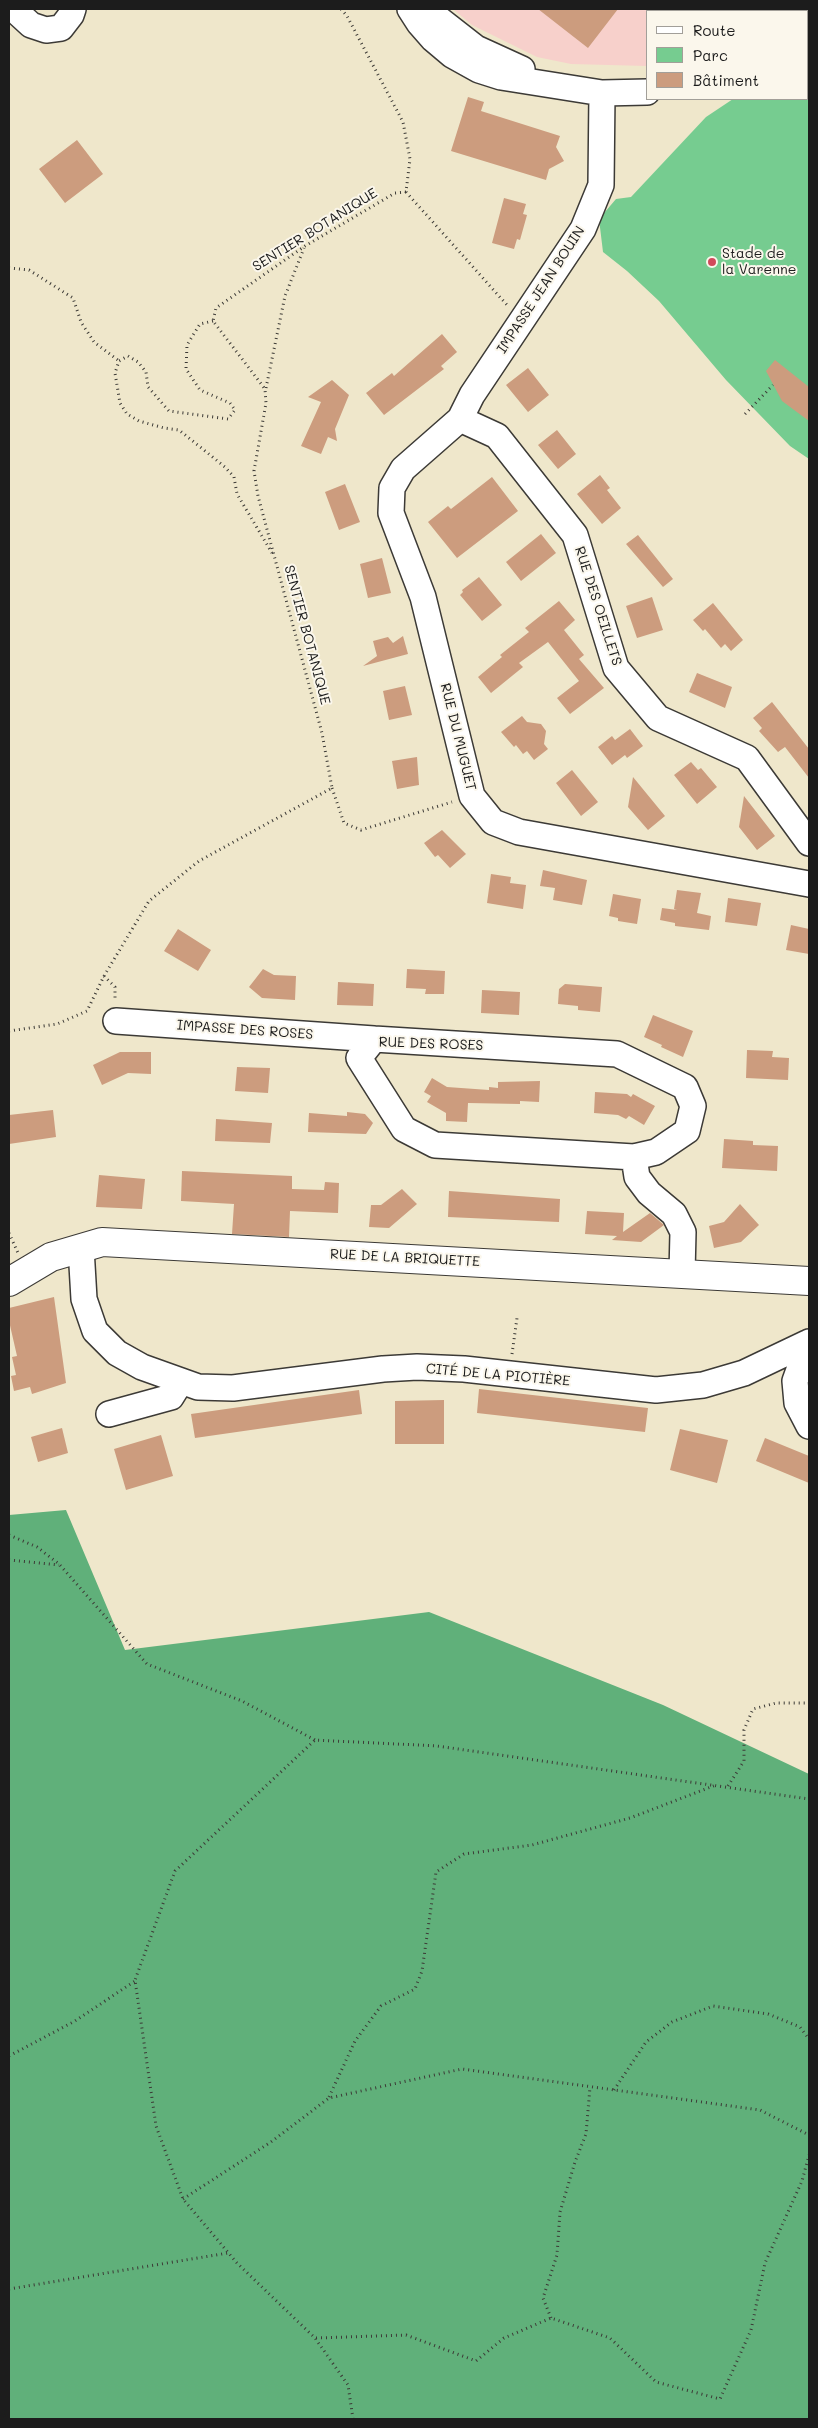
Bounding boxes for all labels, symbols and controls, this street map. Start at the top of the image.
legend [646,10,808,100]
text: Route [693,20,736,40]
text: Parc [693,45,728,65]
text: Bâtiment [693,70,759,90]
street label: SENTIER BOTANIQUE [250,185,380,275]
street label: IMPASSE JEAN BOUIN [494,223,588,357]
place label: Stade de la Varenne [722,246,796,278]
marker: Stade de la Varenne [706,256,718,268]
street label: RUE DES OEILLETS [571,544,625,668]
street label: SENTIER BOTANIQUE [280,563,334,707]
street label: RUE DU MUGUET [437,681,479,793]
street label: IMPASSE DES ROSES [176,1017,314,1043]
street label: RUE DES ROSES [378,1034,484,1054]
street label: RUE DE LA BRIQUETTE [330,1246,480,1270]
street label: CITÉ DE LA PIOTIÈRE [425,1360,571,1390]

